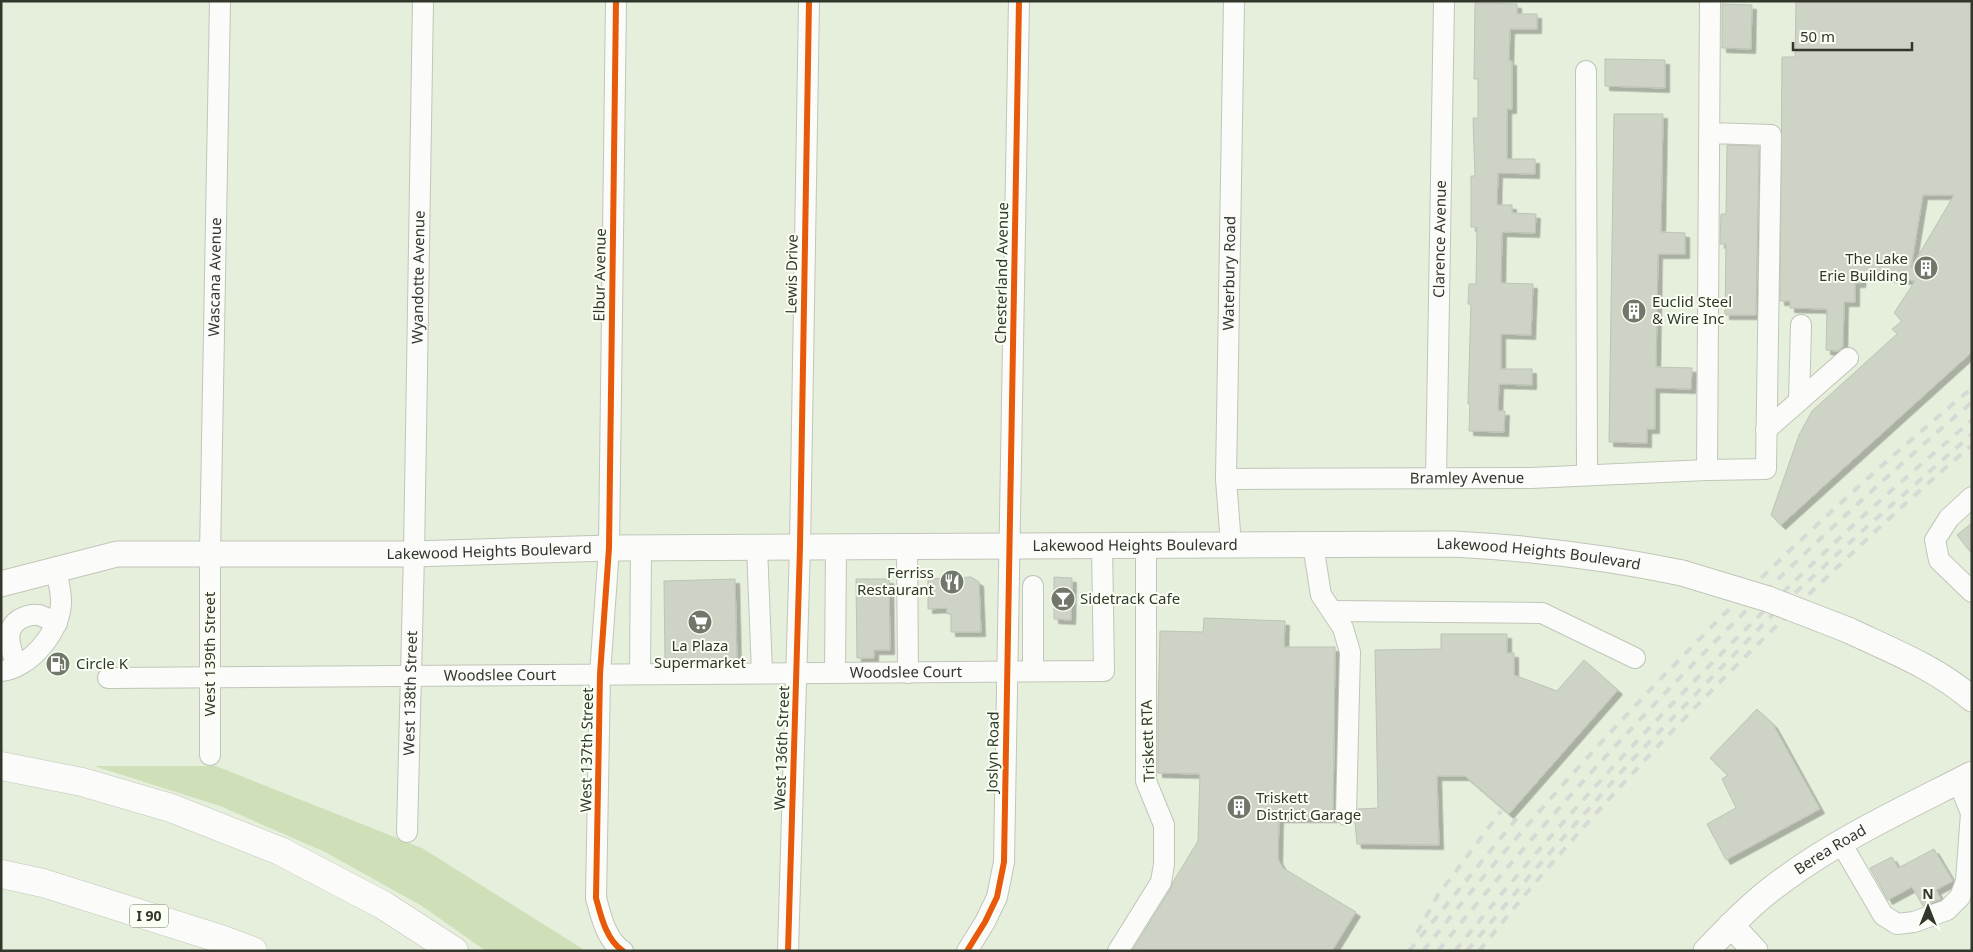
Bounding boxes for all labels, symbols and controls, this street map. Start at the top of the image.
scale bar [1793,20,1912,52]
text: 50 m [1800,26,1835,46]
street label: Clarence Avenue [1428,180,1450,298]
street label: Chesterland Avenue [990,202,1012,344]
street label: Wyandotte Avenue [406,210,429,344]
street label: Waterbury Road [1217,216,1239,331]
street label: Wascana Avenue [203,217,225,337]
street label: Elbur Avenue [588,228,610,322]
street label: Lewis Drive [780,234,802,314]
place label: The Lake Erie Building [1819,248,1908,285]
building icon: The Lake Erie Building [1913,255,1939,281]
place label: Euclid Steel & Wire Inc [1652,291,1732,328]
building icon: Euclid Steel & Wire Inc [1621,298,1647,324]
street label: Bramley Avenue [1410,467,1524,487]
street label: Lakewood Heights Boulevard [1436,533,1642,574]
street label: Lakewood Heights Boulevard [1032,534,1238,555]
street label: Lakewood Heights Boulevard [386,538,592,563]
place label: Ferriss Restaurant [857,562,935,599]
restaurant icon: Ferriss Restaurant [939,569,965,595]
bar icon: Sidetrack Cafe [1050,586,1076,612]
place label: Sidetrack Cafe [1080,588,1180,608]
street label: West 139th Street [199,591,219,716]
supermarket icon: La Plaza Supermarket [687,609,713,635]
street label: West 138th Street [398,630,421,756]
place label: La Plaza Supermarket [654,635,747,672]
fuel station icon: Circle K [45,651,71,677]
place label: Circle K [76,653,129,673]
street label: Woodslee Court [850,661,963,682]
street label: Woodslee Court [444,664,557,685]
street label: West 136th Street [769,685,793,811]
street label: West 137th Street [575,687,597,813]
street label: Triskett RTA [1136,699,1158,782]
street label: Joslyn Road [981,711,1003,795]
place label: Triskett District Garage [1256,787,1361,824]
building icon: Triskett District Garage [1226,794,1252,820]
street label: Berea Road [1790,819,1869,879]
north arrow [1903,882,1953,932]
text: N [1922,884,1934,903]
road number: I 90 [130,904,168,928]

